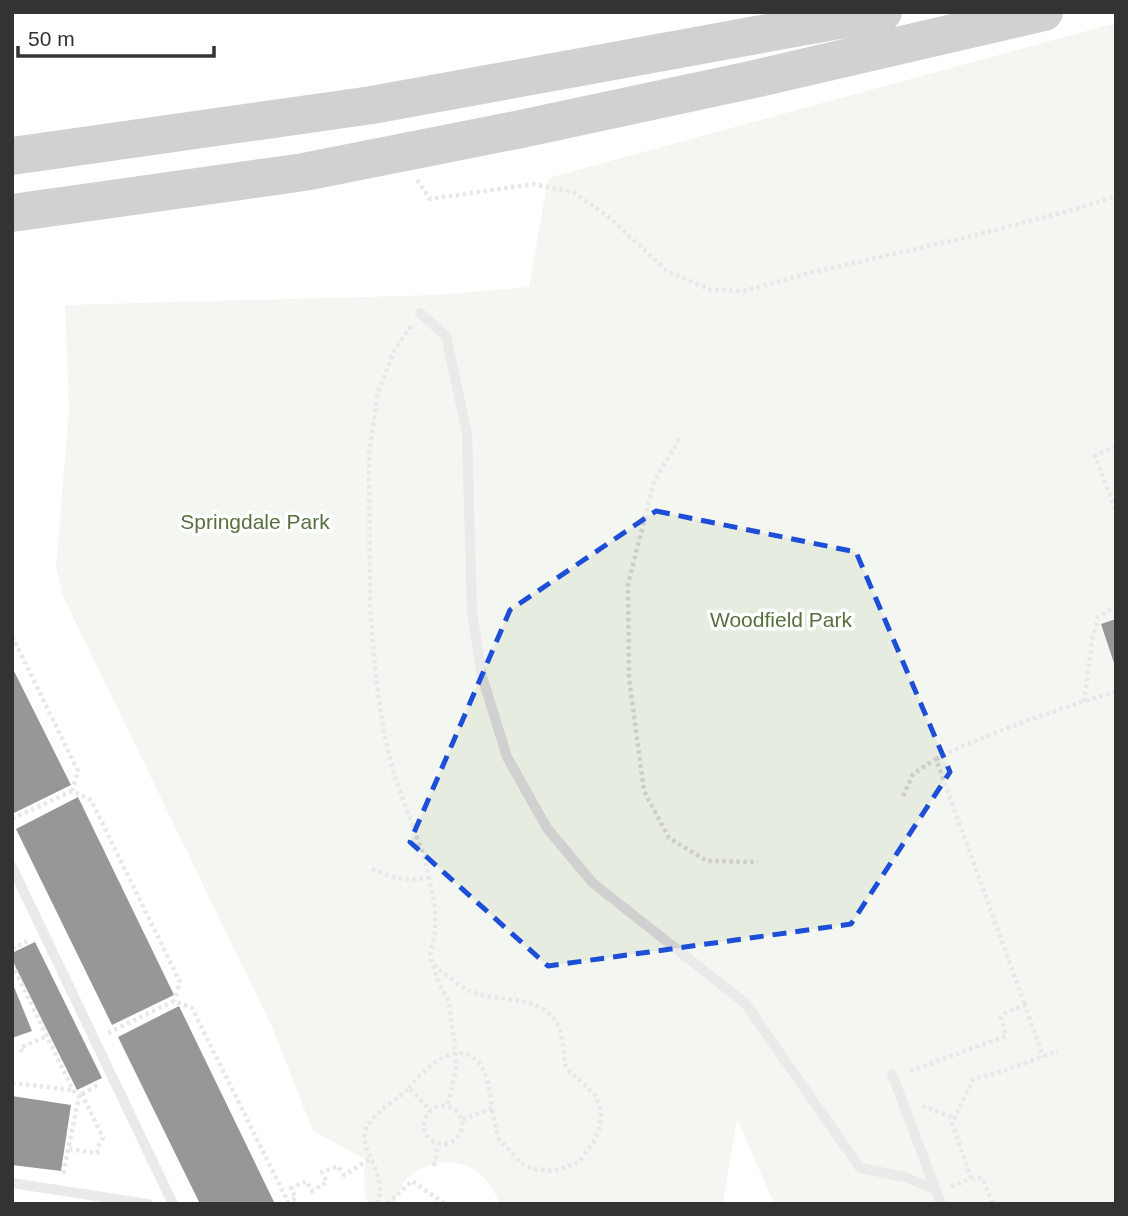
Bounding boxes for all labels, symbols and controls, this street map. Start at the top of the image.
scale bar [18,14,214,58]
text: 50 m [28,27,75,50]
park label: Springdale Park [180,510,330,533]
park label: Woodfield Park [710,608,853,631]

